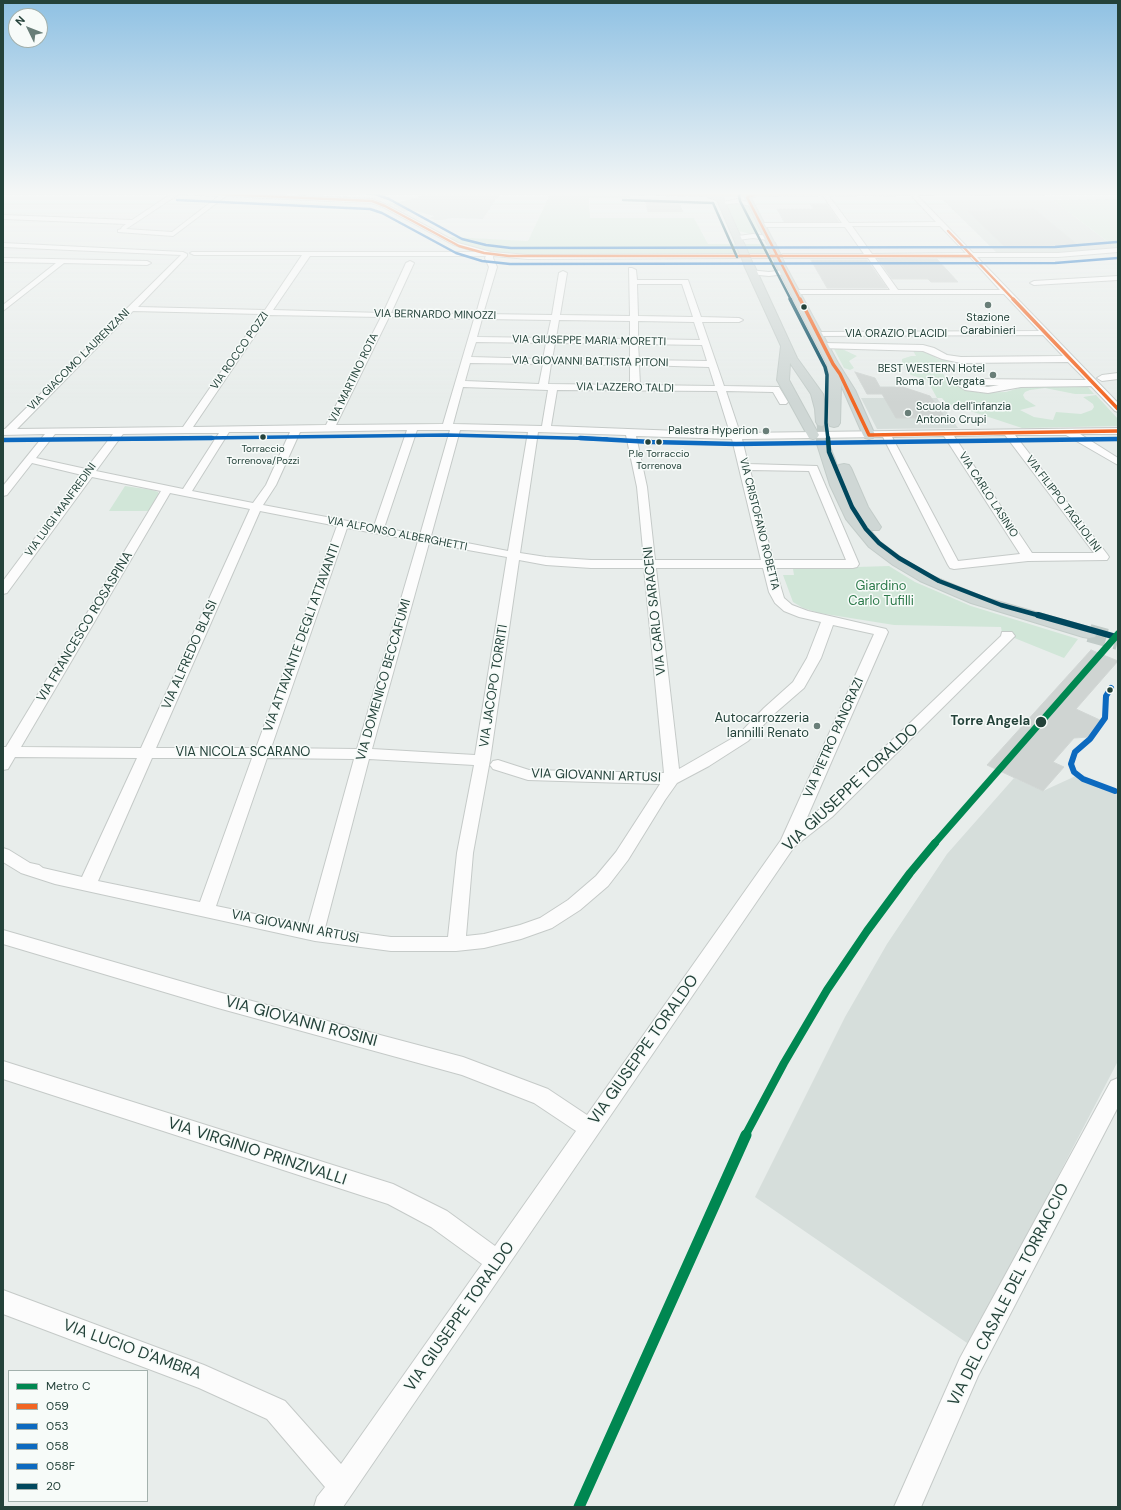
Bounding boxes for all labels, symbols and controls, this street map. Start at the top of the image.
north arrow [8,8,48,48]
text: N [12,13,28,28]
marker: Stazione Carabinieri [983,300,993,310]
unlabelled marker [799,302,809,312]
street label: VIA GIACOMO LAURENZANI [25,306,133,414]
street label: VIA BERNARDO MINOZZI [374,307,496,323]
street label: VIA ROCCO POZZI [208,310,272,392]
place label: Stazione Carabinieri [960,311,1016,337]
street label: VIA ORAZIO PLACIDI [845,327,947,341]
street label: VIA MARTINO ROTA [327,331,381,425]
street label: VIA GIUSEPPE MARIA MORETTI [512,333,666,349]
street label: VIA GIOVANNI BATTISTA PITONI [512,354,668,370]
place label: BEST WESTERN Hotel Roma Tor Vergata [878,362,985,388]
marker: BEST WESTERN Hotel Roma Tor Vergata [988,370,998,380]
street label: VIA LAZZERO TALDI [576,381,674,395]
place label: Scuola dell'infanzia Antonio Crupi [916,400,1011,426]
marker: Scuola dell'infanzia Antonio Crupi [903,408,913,418]
place label: Palestra Hyperion [668,424,758,438]
marker: Palestra Hyperion [761,426,771,436]
marker: Torraccio Torrenova/Pozzi [258,432,268,442]
unlabelled marker [643,437,653,447]
marker: P.le Torraccio Torrenova [654,437,664,447]
place label: Torraccio Torrenova/Pozzi [227,443,299,466]
place label: P.le Torraccio Torrenova [629,448,689,472]
street label: VIA CARLO LASINIO [956,450,1020,540]
street label: VIA FILIPPO TAGLIOLINI [1022,453,1104,555]
street label: VIA CRISTOFANO ROBETTA [736,457,782,591]
street label: VIA LUIGI MANFREDINI [23,461,99,559]
street label: VIA ALFONSO ALBERGHETTI [326,514,468,554]
street label: VIA ATTAVANTE DEGLI ATTAVANTI [261,542,343,734]
street label: VIA CARLO SARACENI [640,546,670,676]
street label: VIA FRANCESCO ROSASPINA [34,549,136,705]
park label: Giardino Carlo Tufilli [848,579,914,610]
street label: VIA DOMENICO BECCAFUMI [353,597,415,763]
street label: VIA ALFREDO BLASI [159,598,221,712]
street label: VIA JACOPO TORRITI [477,623,511,749]
street label: VIA PIETRO PANCRAZI [800,675,868,801]
unlabelled marker [1105,685,1115,695]
place label: Autocarrozzeria Iannilli Renato [715,711,809,742]
place label: Torre Angela [950,714,1030,730]
marker: Torre Angela [1034,715,1048,729]
street label: VIA GIUSEPPE TORALDO [779,720,923,856]
marker: Autocarrozzeria Iannilli Renato [812,721,822,731]
street label: VIA NICOLA SCARANO [176,745,310,761]
street label: VIA GIOVANNI ARTUSI [531,766,661,786]
street label: VIA GIOVANNI ARTUSI [230,907,360,947]
street label: VIA GIUSEPPE TORALDO [585,971,703,1129]
street label: VIA GIOVANNI ROSINI [223,992,379,1052]
street label: VIA VIRGINIO PRINZIVALLI [165,1114,349,1190]
street label: VIA DEL CASALE DEL TORRACCIO [944,1181,1074,1409]
street label: VIA GIUSEPPE TORALDO [401,1238,519,1396]
street label: VIA LUCIO D'AMBRA [60,1316,204,1384]
legend [8,1370,148,1502]
text: Metro C [46,1378,91,1394]
text: 059 [46,1398,69,1414]
text: 053 [46,1418,69,1434]
text: 058 [46,1438,69,1454]
text: 058F [46,1458,75,1474]
text: 20 [46,1478,61,1494]

